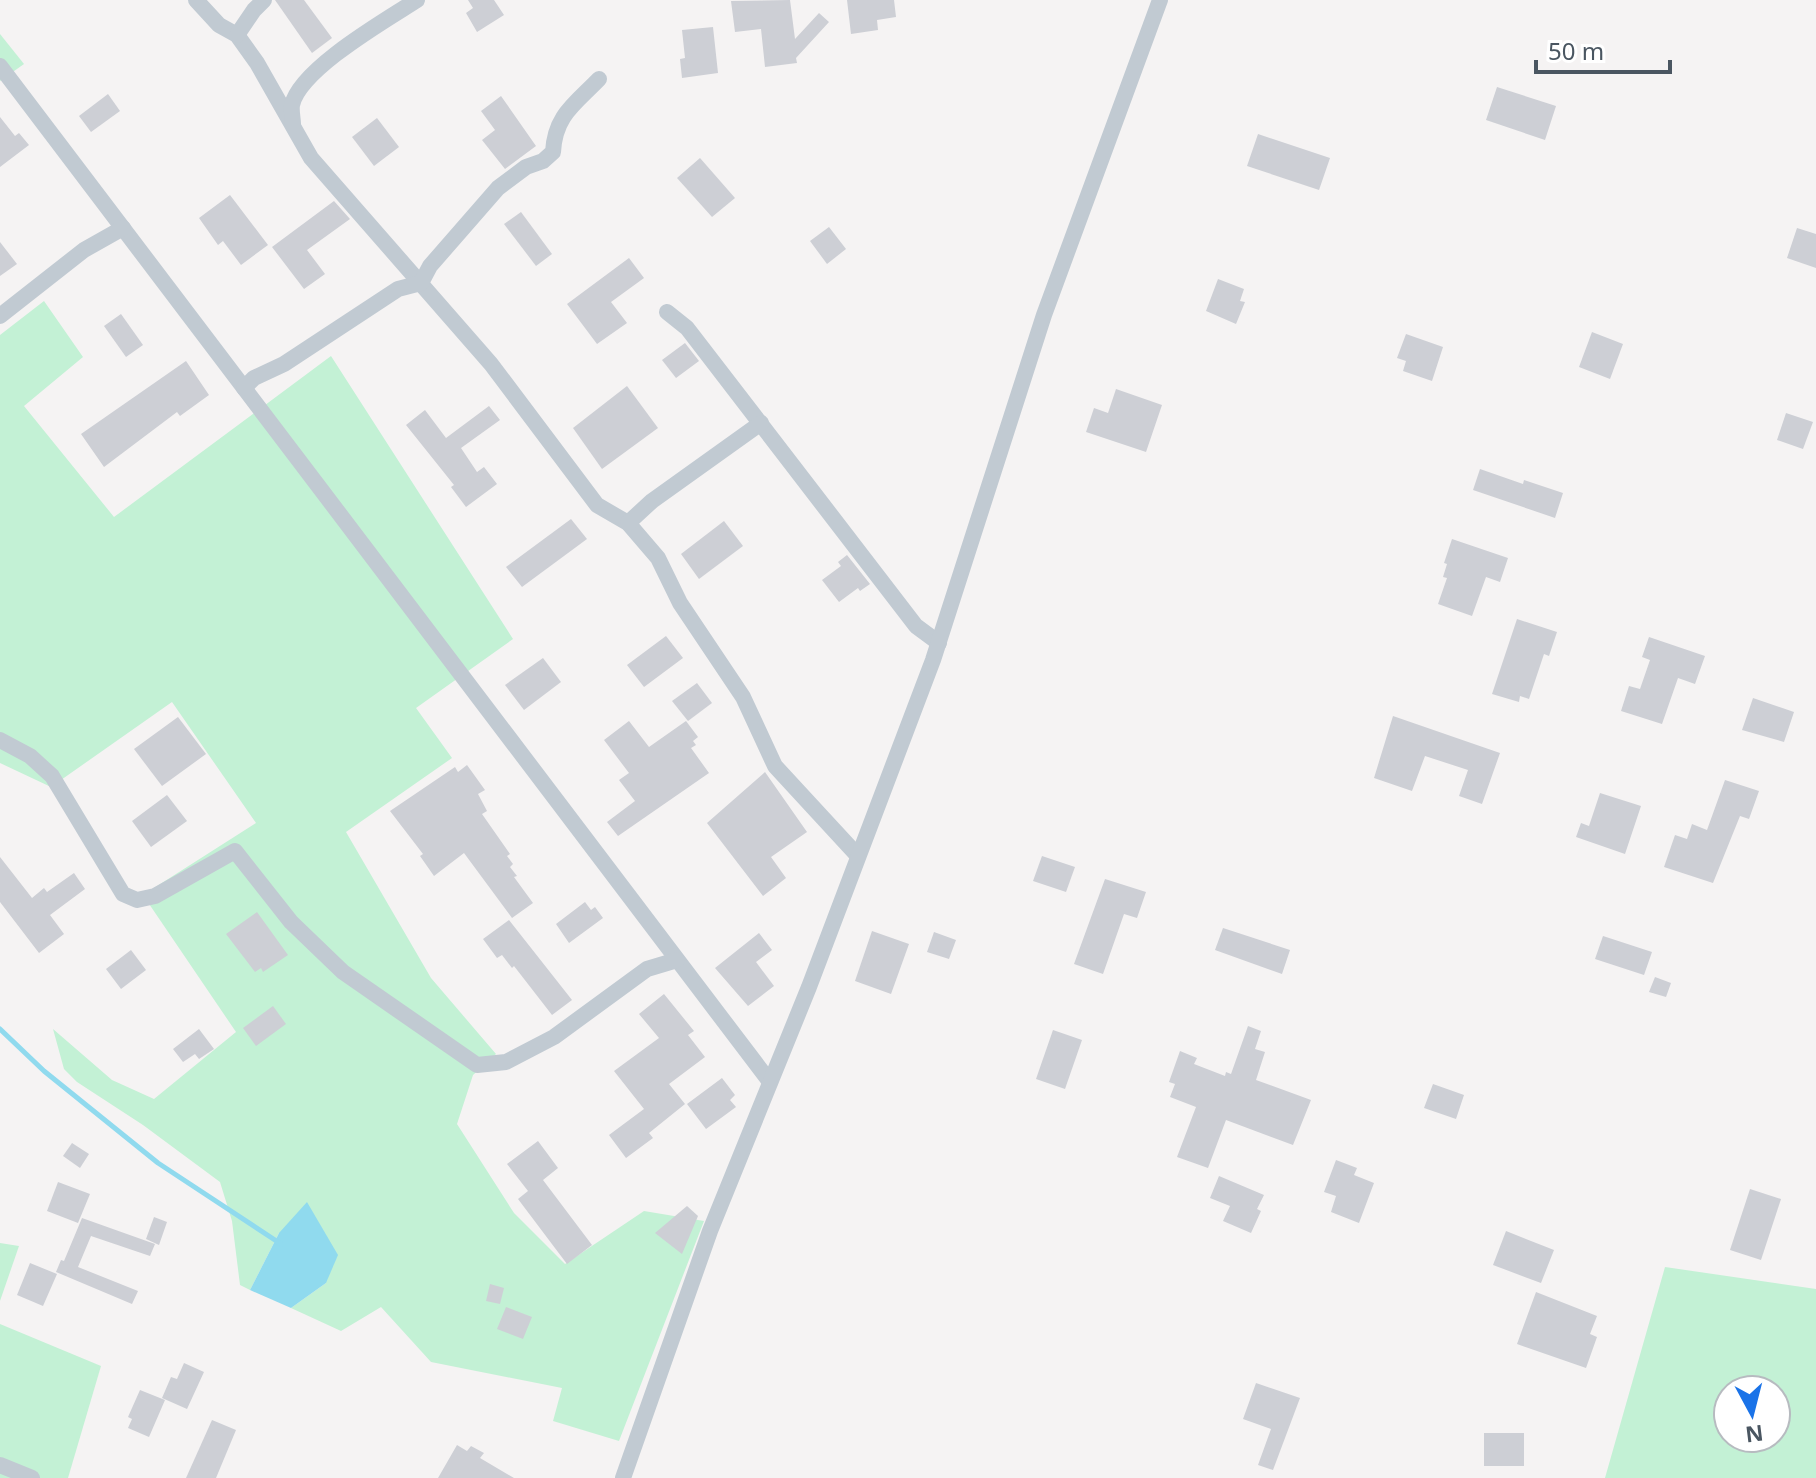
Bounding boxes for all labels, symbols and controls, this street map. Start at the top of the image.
scale bar [1536,24,1670,74]
text: 50 m [1548,34,1604,67]
north arrow [1712,1374,1792,1454]
text: N [1744,1419,1765,1451]

